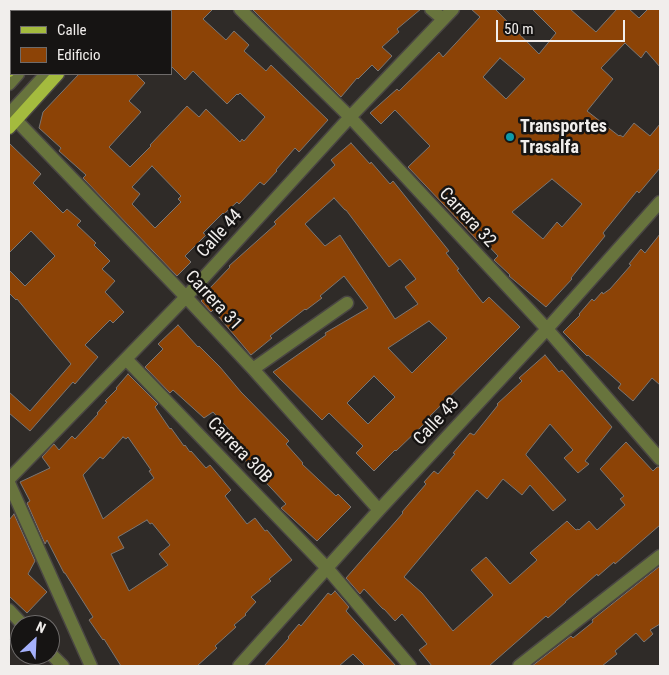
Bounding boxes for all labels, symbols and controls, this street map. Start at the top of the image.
legend [10,10,172,75]
scale bar [499,10,628,42]
text: 50 m [504,20,534,38]
text: Calle [57,21,87,39]
text: Edificio [57,46,100,64]
place label: Transportes Trasalfa [520,116,607,158]
marker: Transportes Trasalfa [504,131,516,143]
street label: Carrera 32 [434,184,500,252]
street label: Calle 44 [193,205,247,263]
street label: Carrera 31 [180,267,246,335]
street label: Calle 43 [410,394,464,450]
street label: Carrera 30B [202,413,276,489]
north arrow [10,615,60,665]
text: N [34,618,48,636]

